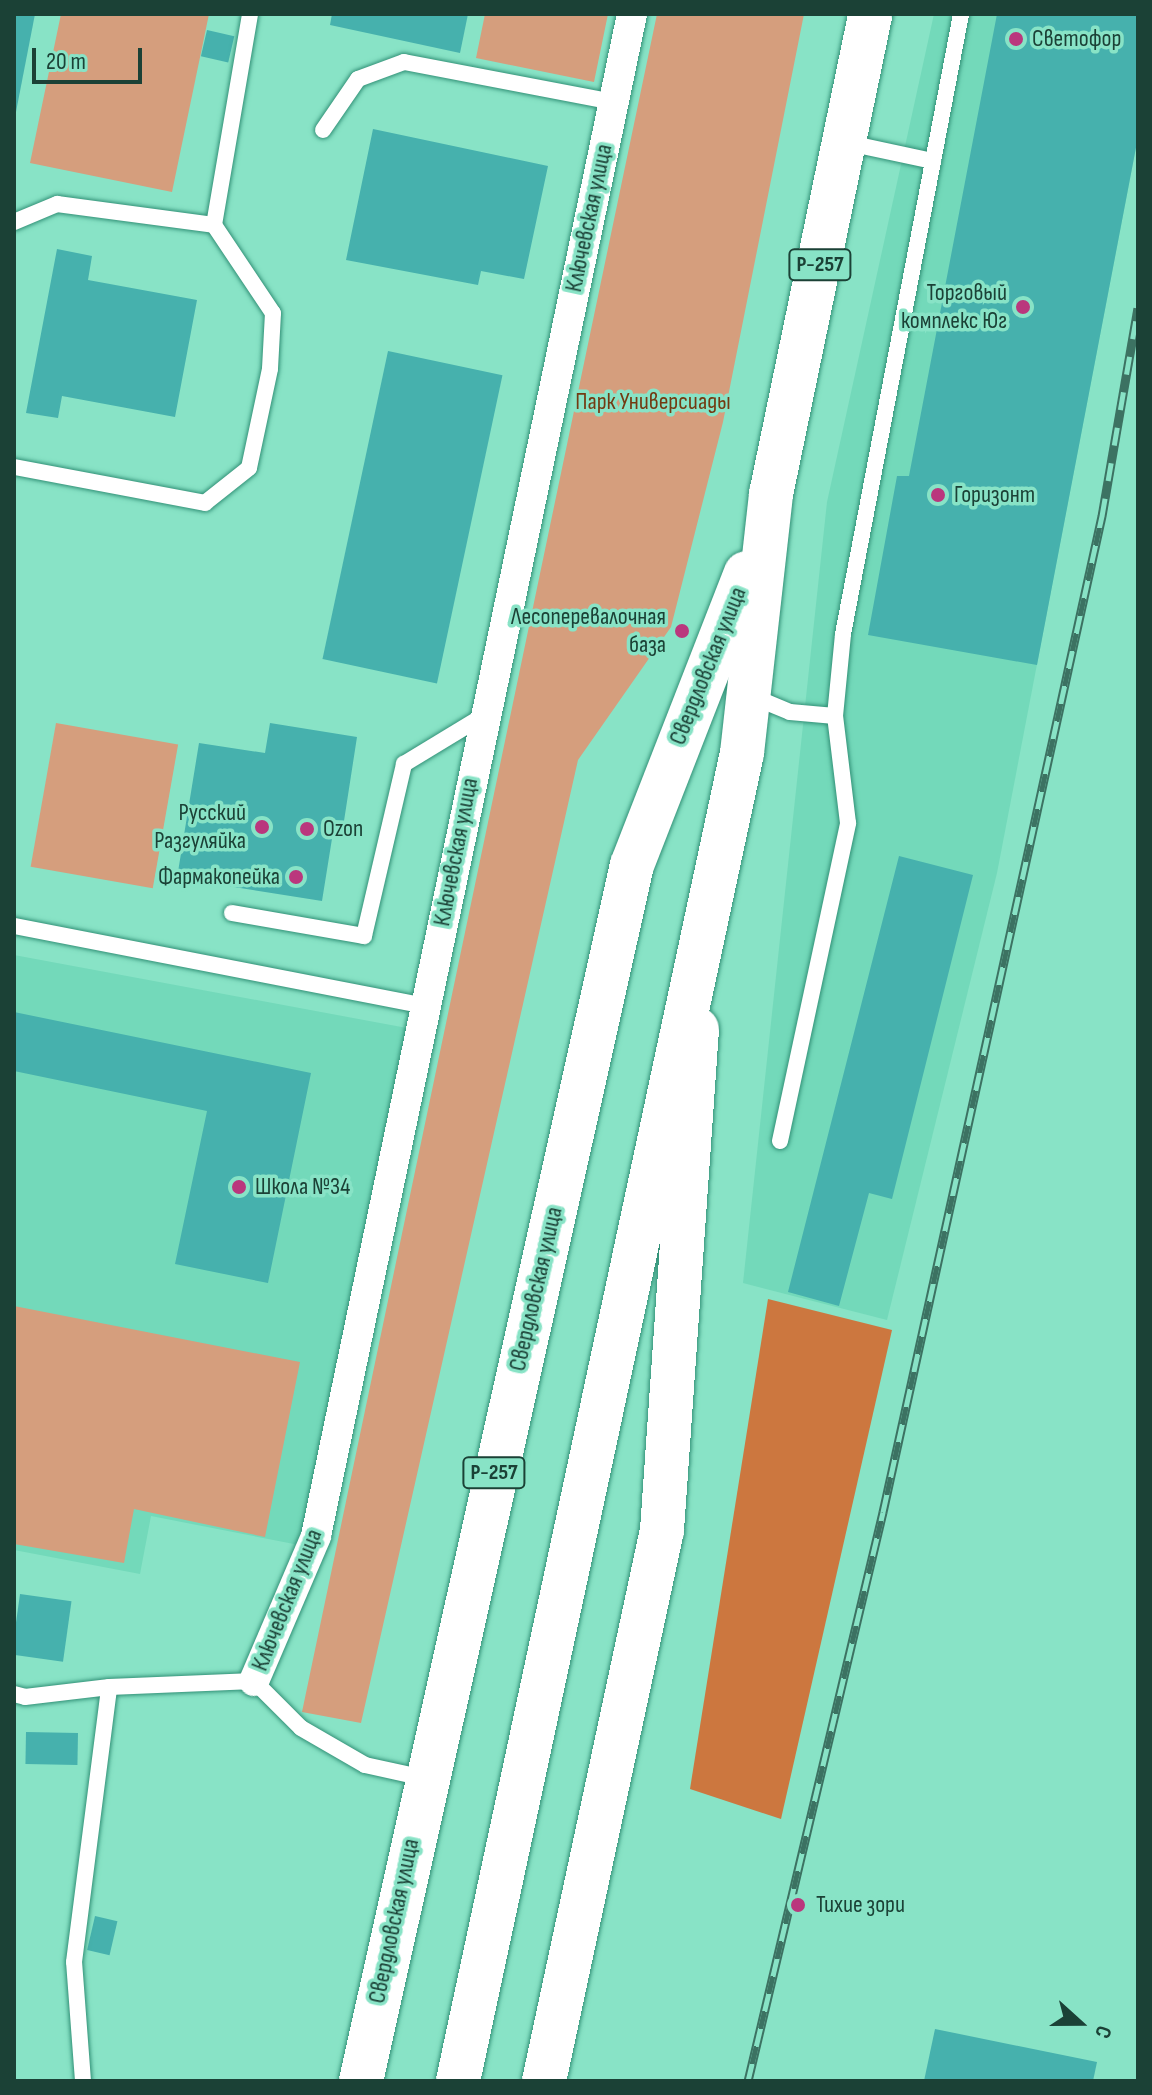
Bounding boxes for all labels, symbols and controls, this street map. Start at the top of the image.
place label: Светофор [1032,25,1121,53]
marker: Светофор [1007,30,1025,48]
scale bar [36,32,146,82]
text: 20 m [46,47,86,76]
street label: Ключевская улица [559,142,619,294]
road number: Р-257 [788,247,852,283]
place label: Торговый комплекс Юг [901,279,1007,335]
marker: Торговый комплекс Юг [1014,298,1032,316]
park label: Парк Универсиады [575,388,731,416]
place label: Горизонт [954,481,1035,509]
marker: Горизонт [929,486,947,504]
street label: Свердловская улица [663,583,753,749]
place label: Лесоперевалочная база [511,603,666,659]
marker: Лесоперевалочная база [673,622,691,640]
street label: Ключевская улица [428,776,484,928]
place label: Русский Разгуляйка [154,799,246,855]
place label: Ozon [323,815,363,843]
marker: Русский Разгуляйка [253,818,271,836]
marker: Ozon [298,820,316,838]
place label: Фармакопейка [158,863,280,891]
marker: Фармакопейка [287,868,305,886]
place label: Школа №34 [255,1173,350,1201]
marker: Школа №34 [230,1178,248,1196]
street label: Свердловская улица [503,1204,569,1374]
road number: Р-257 [462,1455,526,1491]
street label: Ключевская улица [246,1525,328,1675]
street label: Свердловская улица [363,1836,425,2006]
place label: Тихие зори [816,1891,905,1919]
marker: Тихие зори [787,1894,809,1916]
north arrow [1040,1983,1120,2063]
text: С [1088,2022,1118,2042]

